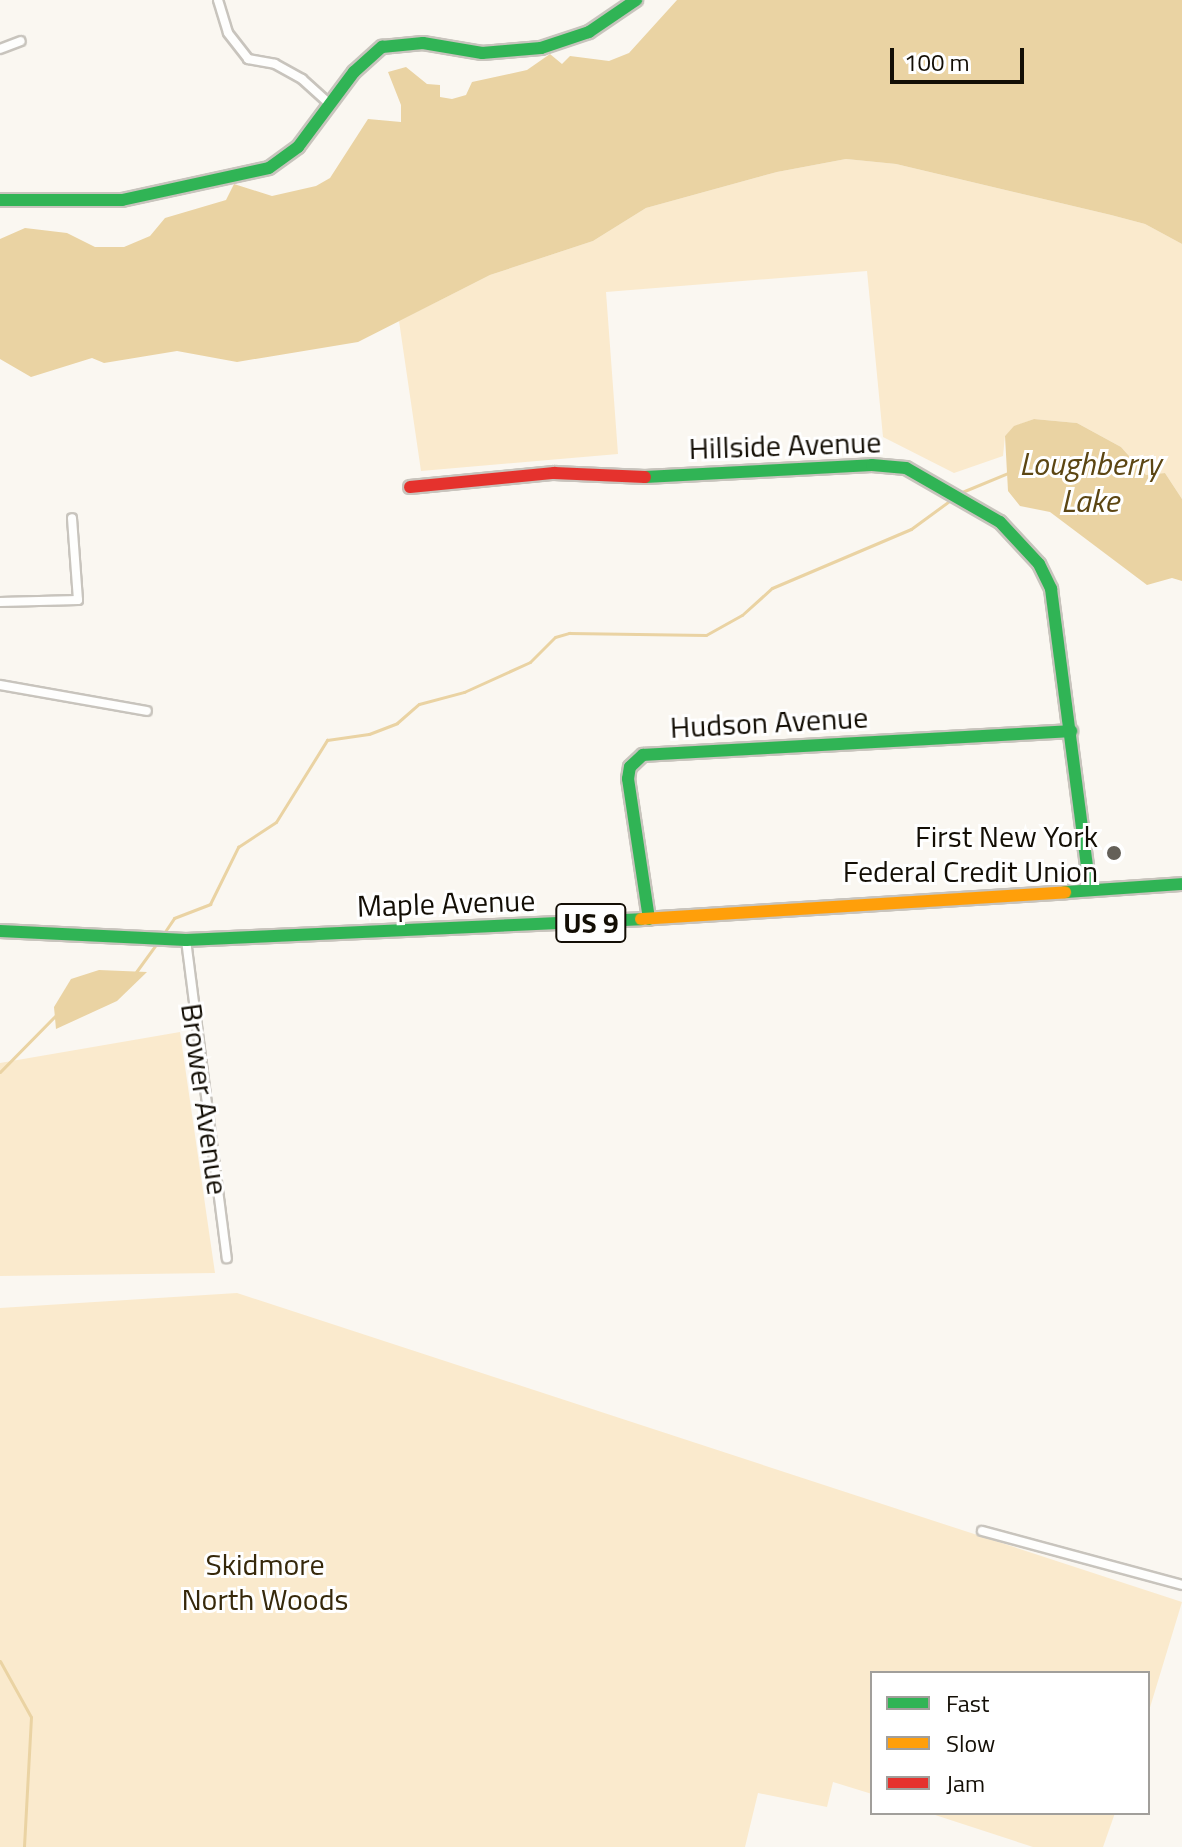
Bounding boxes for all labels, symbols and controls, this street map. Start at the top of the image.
scale bar [894,32,1028,82]
text: 100 m [904,44,970,80]
street label: Hillside Avenue [688,424,882,466]
water label: Loughberry Lake [1019,445,1161,520]
street label: Hudson Avenue [669,699,869,745]
place label: First New York Federal Credit Union [843,818,1098,888]
marker: First New York Federal Credit Union [1105,844,1123,862]
street label: Maple Avenue [356,882,536,924]
road number: US 9 [555,899,627,947]
street label: Brower Avenue [174,1001,236,1197]
park label: Skidmore North Woods [181,1546,349,1616]
legend [870,1671,1150,1815]
text: Fast [946,1685,989,1721]
text: Slow [946,1725,995,1761]
text: Jam [946,1765,985,1801]

